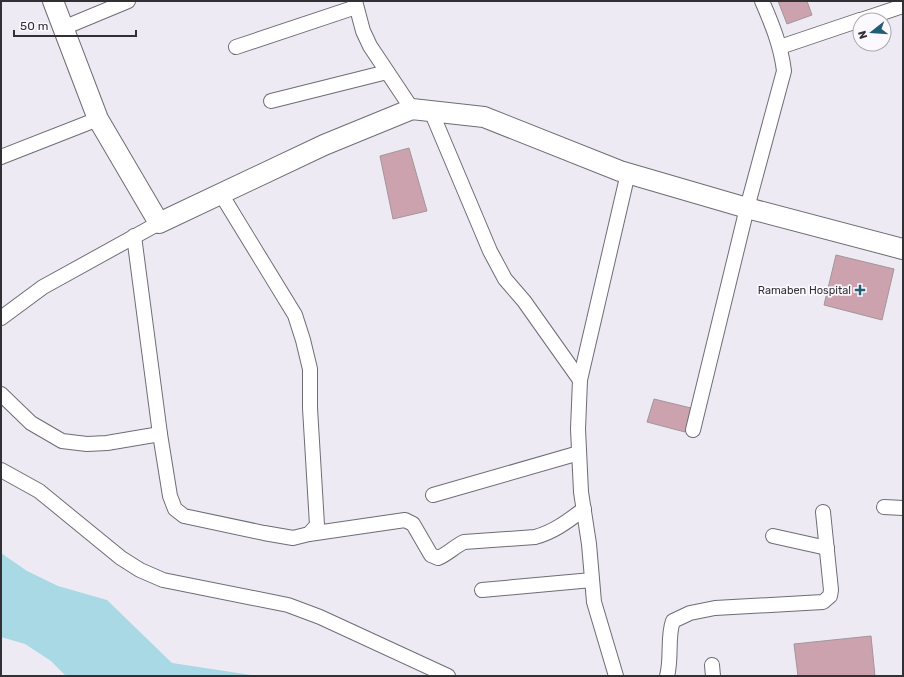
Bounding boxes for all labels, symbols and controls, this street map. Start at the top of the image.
scale bar [14,12,136,38]
north arrow [852,12,892,52]
text: 50 m [20,19,48,33]
text: N [856,29,870,40]
place label: Ramaben Hospital [758,284,851,297]
marker: Ramaben Hospital [854,284,866,296]

